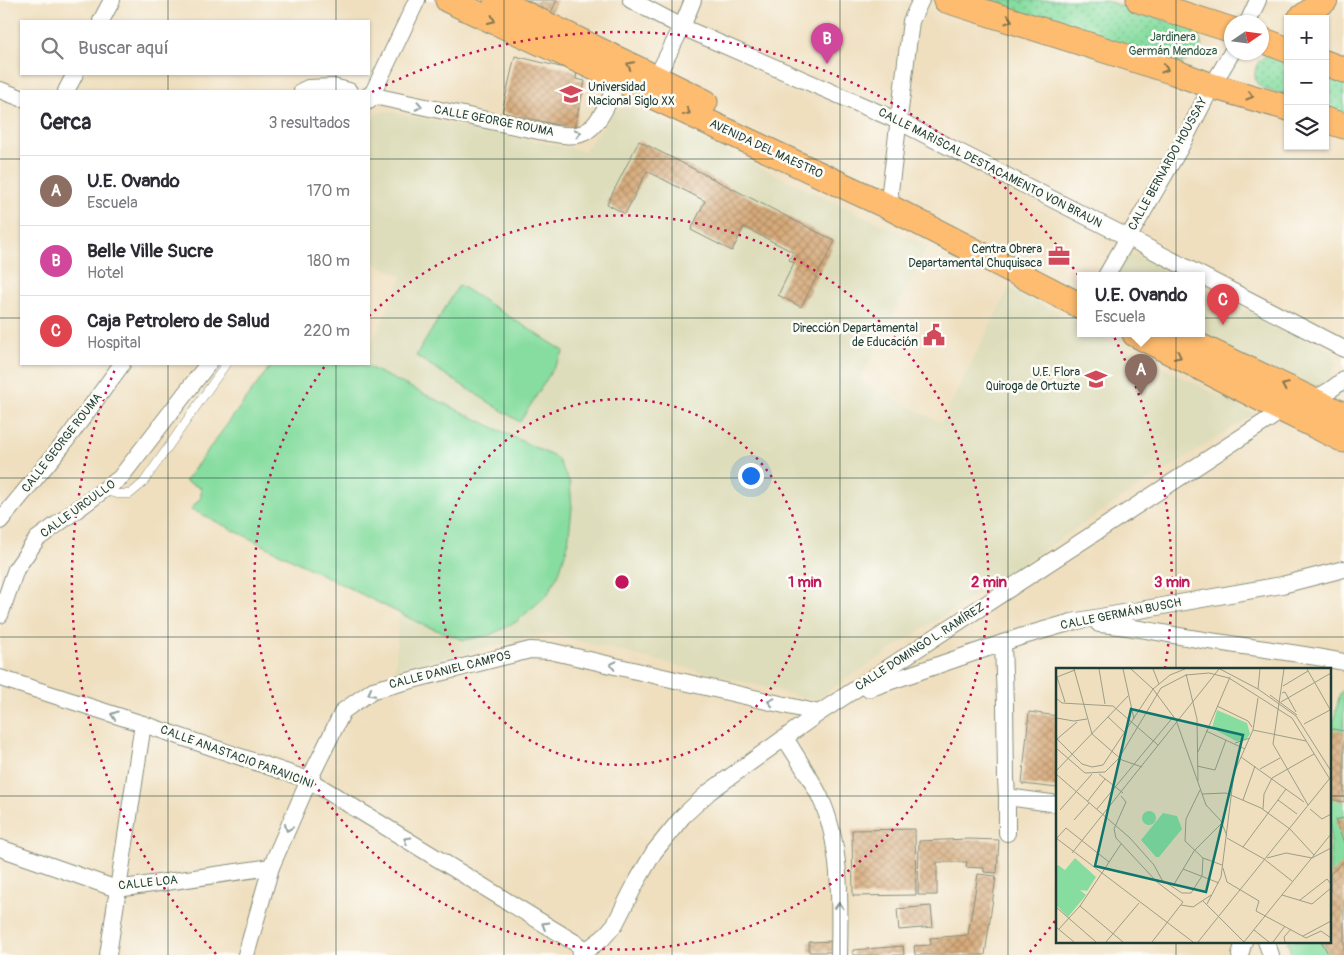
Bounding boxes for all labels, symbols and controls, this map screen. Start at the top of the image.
one-way arrow [487,14,496,25]
one-way arrow [1005,14,1013,24]
north arrow [1224,15,1269,60]
map controls [1284,15,1329,150]
button: + [1284,15,1329,60]
search box [20,20,370,75]
pin: B [811,23,843,64]
park label: Jardinera Germán Mendoza [1129,30,1218,59]
icon: search [38,34,66,62]
text: Buscar aquí [78,36,169,60]
button: − [1284,60,1329,105]
one-way arrow [626,61,635,71]
one-way arrow [1160,63,1168,73]
place label: Universidad Nacional Siglo XX [588,80,675,109]
school or university icon: Universidad Nacional Siglo XX [558,81,584,107]
one-way arrow [1246,91,1254,101]
street label: CALLE BERNARDO HOUSSAY [1125,95,1211,233]
one-way arrow [415,100,424,111]
street label: CALLE GEORGE ROUMA [433,102,556,140]
street label: CALLE MARISCAL DESTACAMENTO VON BRAUN [876,105,1104,231]
button: layers [1284,105,1329,150]
one-way arrow [681,106,690,116]
text: Cerca [40,109,91,136]
text: 3 resultados [268,113,350,133]
street label: AVENIDA DEL MAESTRO [707,116,825,182]
one-way arrow [574,128,583,139]
text: U.E. Ovando [87,169,180,193]
text: A [51,181,61,201]
text: 170 m [307,181,350,201]
text: Escuela [87,193,138,213]
text: Belle Ville Sucre [87,239,213,263]
place label: Centra Obrera Departamental Chuquisaca [908,242,1042,271]
office icon: Centra Obrera Departamental Chuquisaca [1046,243,1072,269]
text: B [51,251,61,271]
text: 180 m [307,251,350,271]
text: Hotel [87,263,124,283]
popup [1077,272,1205,337]
text: U.E. Ovando [1095,283,1187,307]
pin: C [1207,284,1239,325]
text: Escuela [1095,307,1145,327]
text: Caja Petrolero de Salud [87,309,270,333]
text: C [51,321,61,341]
text: 220 m [304,321,350,341]
place label: Dirección Departamental de Educación [792,321,918,350]
public building icon: Dirección Departamental de Educación [921,322,947,348]
text: Hospital [87,333,141,353]
one-way arrow [1173,350,1182,360]
pin: A [1125,354,1157,395]
place label: U.E. Flora Quiroga de Ortuzte [985,365,1080,394]
school or university icon: U.E. Flora Quiroga de Ortuzte [1083,366,1109,392]
one-way arrow [1281,382,1290,392]
street label: CALLE GEORGE ROUMA [19,390,106,496]
your location [738,463,764,489]
street label: CALLE URCULLO [38,477,119,541]
centre of rings [613,573,631,591]
text: 1 min [788,573,822,592]
text: 2 min [971,573,1007,592]
text: 3 min [1154,573,1190,592]
street label: CALLE GERMÁN BUSCH [1059,594,1183,633]
street label: CALLE DOMINGO L. RAMÍREZ [852,599,987,694]
street label: CALLE DANIEL CAMPOS [388,648,512,692]
one-way arrow [609,660,618,671]
inset map [1056,668,1332,942]
one-way arrow [367,687,376,697]
one-way arrow [767,697,776,708]
one-way arrow [110,710,119,720]
street label: CALLE ANASTACIO PARAVICINI [158,722,316,792]
one-way arrow [284,823,295,832]
one-way arrow [403,836,412,846]
street label: CALLE LOA [118,872,179,894]
one-way arrow [833,902,844,910]
one-way arrow [542,921,551,931]

